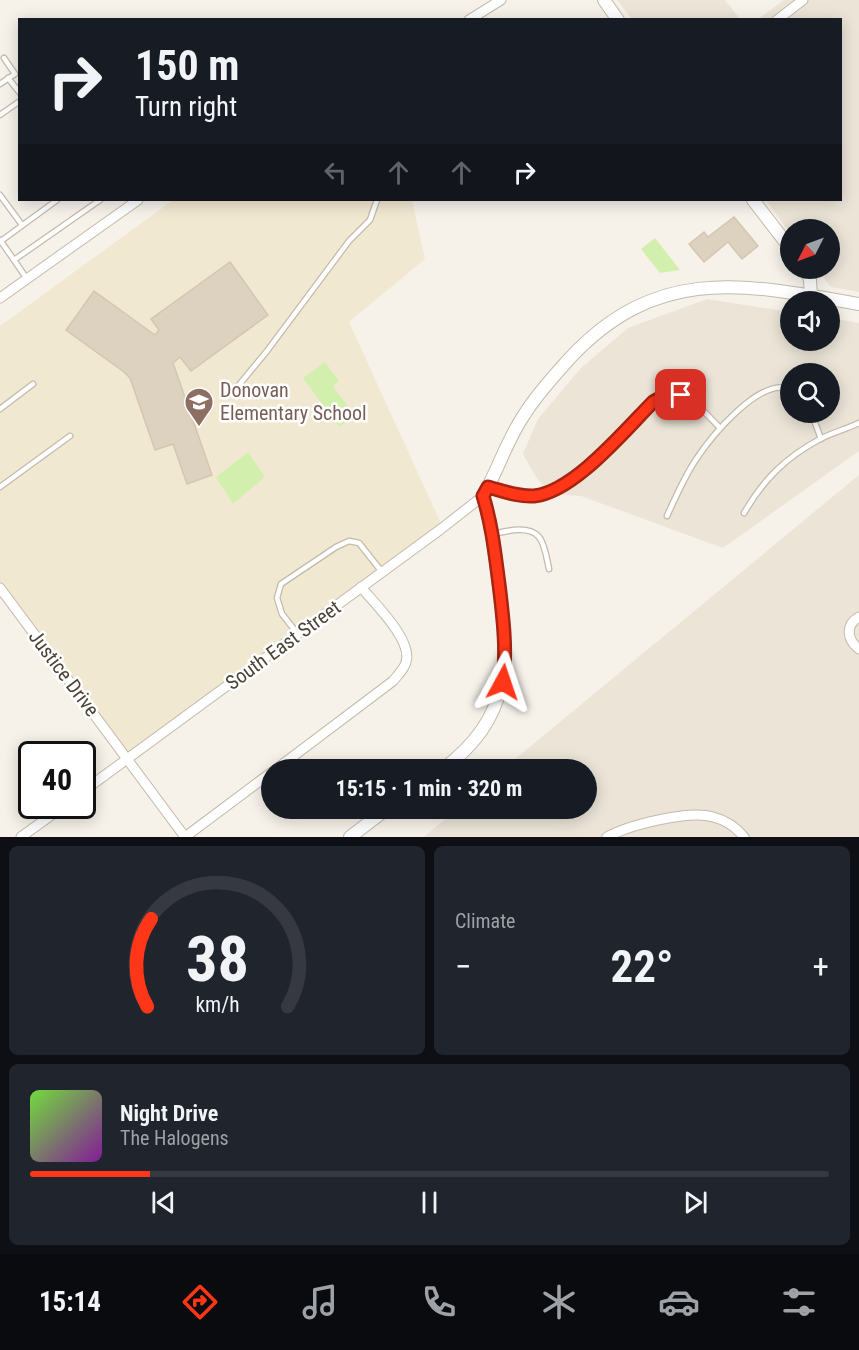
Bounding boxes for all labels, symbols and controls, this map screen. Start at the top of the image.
text: 150 m [135,41,240,90]
icon: right [36,42,114,120]
text: Turn right [135,91,237,123]
icon: left [319,156,352,189]
icon: ahead [382,156,415,189]
icon: ahead [445,156,478,189]
icon: right [508,156,541,189]
north arrow [780,219,840,279]
map controls [780,219,840,423]
button: sound [780,291,840,351]
button: search [780,363,840,423]
pin [655,369,706,420]
place label: Donovan Elementary School [220,378,367,425]
icon: arrive [664,378,697,411]
school or university icon: Donovan Elementary School [183,386,215,428]
street label: South East Street [221,595,345,695]
street label: Justice Drive [24,625,104,721]
position arrow [471,650,535,714]
speed limit sign: 40 [18,741,96,819]
text: 15:15 · 1 min · 320 m [336,776,522,801]
text: Climate [455,909,515,933]
text: 38 [185,923,249,996]
text: 22° [611,940,674,993]
text: − [455,947,472,986]
text: + [813,947,829,986]
text: km/h [195,993,239,1018]
text: Night Drive [120,1101,218,1126]
text: The Halogens [120,1126,229,1150]
icon: previous [147,1186,180,1219]
icon: pause [413,1186,446,1219]
icon: next [679,1186,712,1219]
icon: directions [179,1281,221,1323]
icon: music [299,1281,341,1323]
icon: phone [418,1281,460,1323]
icon: climate [538,1281,580,1323]
icon: car [658,1281,700,1323]
icon: filters [778,1281,820,1323]
text: 15:14 [39,1286,101,1318]

